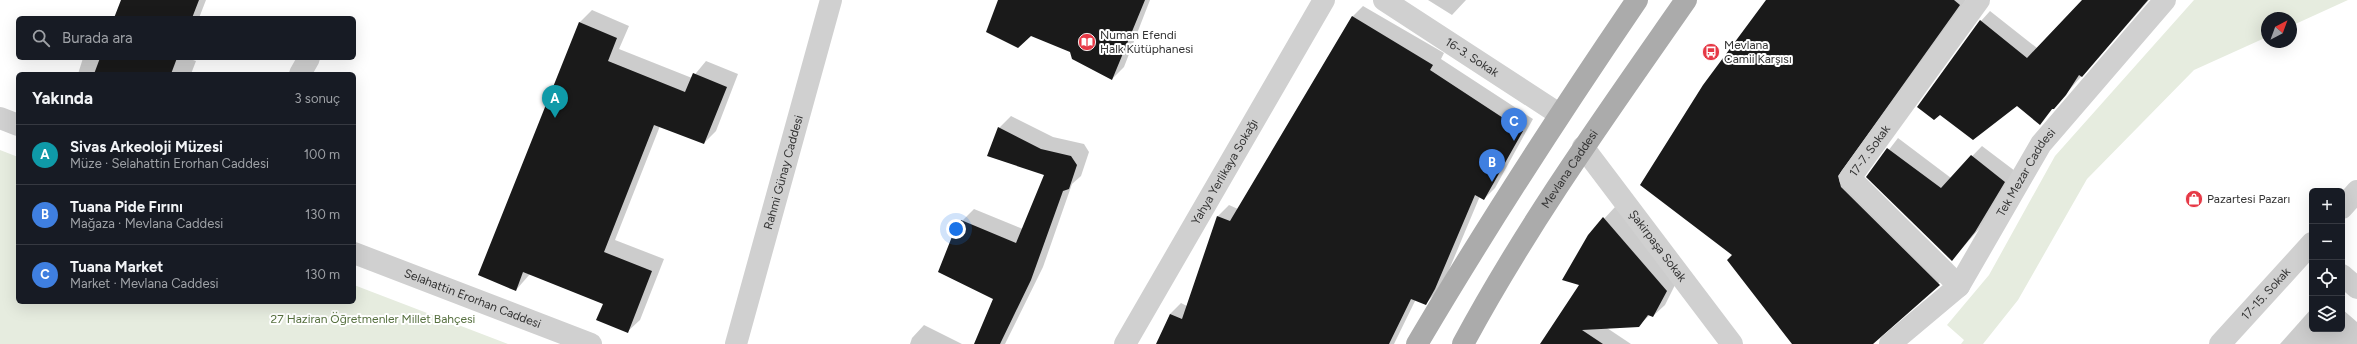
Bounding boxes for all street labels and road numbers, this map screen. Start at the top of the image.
street label: 16-3. Sokak [1443,35,1501,80]
street label: Rahmi Günay Caddesi [761,114,806,231]
street label: Yahya Yerlikaya Sokağı [1189,116,1261,227]
street label: 17-7. Sokak [1846,122,1893,179]
street label: Tek Mezar Caddesi [1994,126,2058,219]
street label: Mevlana Caddesi [1539,127,1601,211]
street label: Şakirpaşa Sokak [1626,207,1689,285]
street label: 17-15. Sokak [2238,265,2293,323]
street label: Selahattin Erorhan Caddesi [402,266,543,331]

